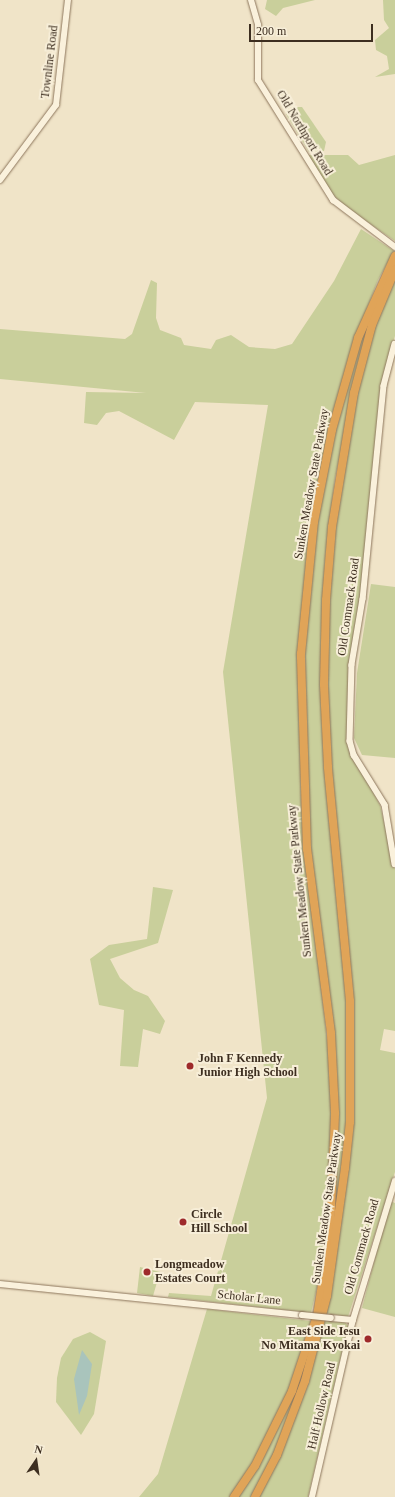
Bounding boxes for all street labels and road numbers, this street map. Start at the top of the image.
street label: Townline Road [38,25,62,99]
street label: Old Northport Road [273,88,335,178]
street label: Sunken Meadow State Parkway [292,407,332,561]
street label: Old Commack Road [335,557,363,657]
street label: Sunken Meadow State Parkway [285,804,315,958]
street label: Sunken Meadow State Parkway [309,1131,345,1285]
street label: Old Commack Road [341,1198,383,1296]
street label: Scholar Lane [217,1288,281,1308]
street label: Half Hollow Road [305,1361,339,1451]

